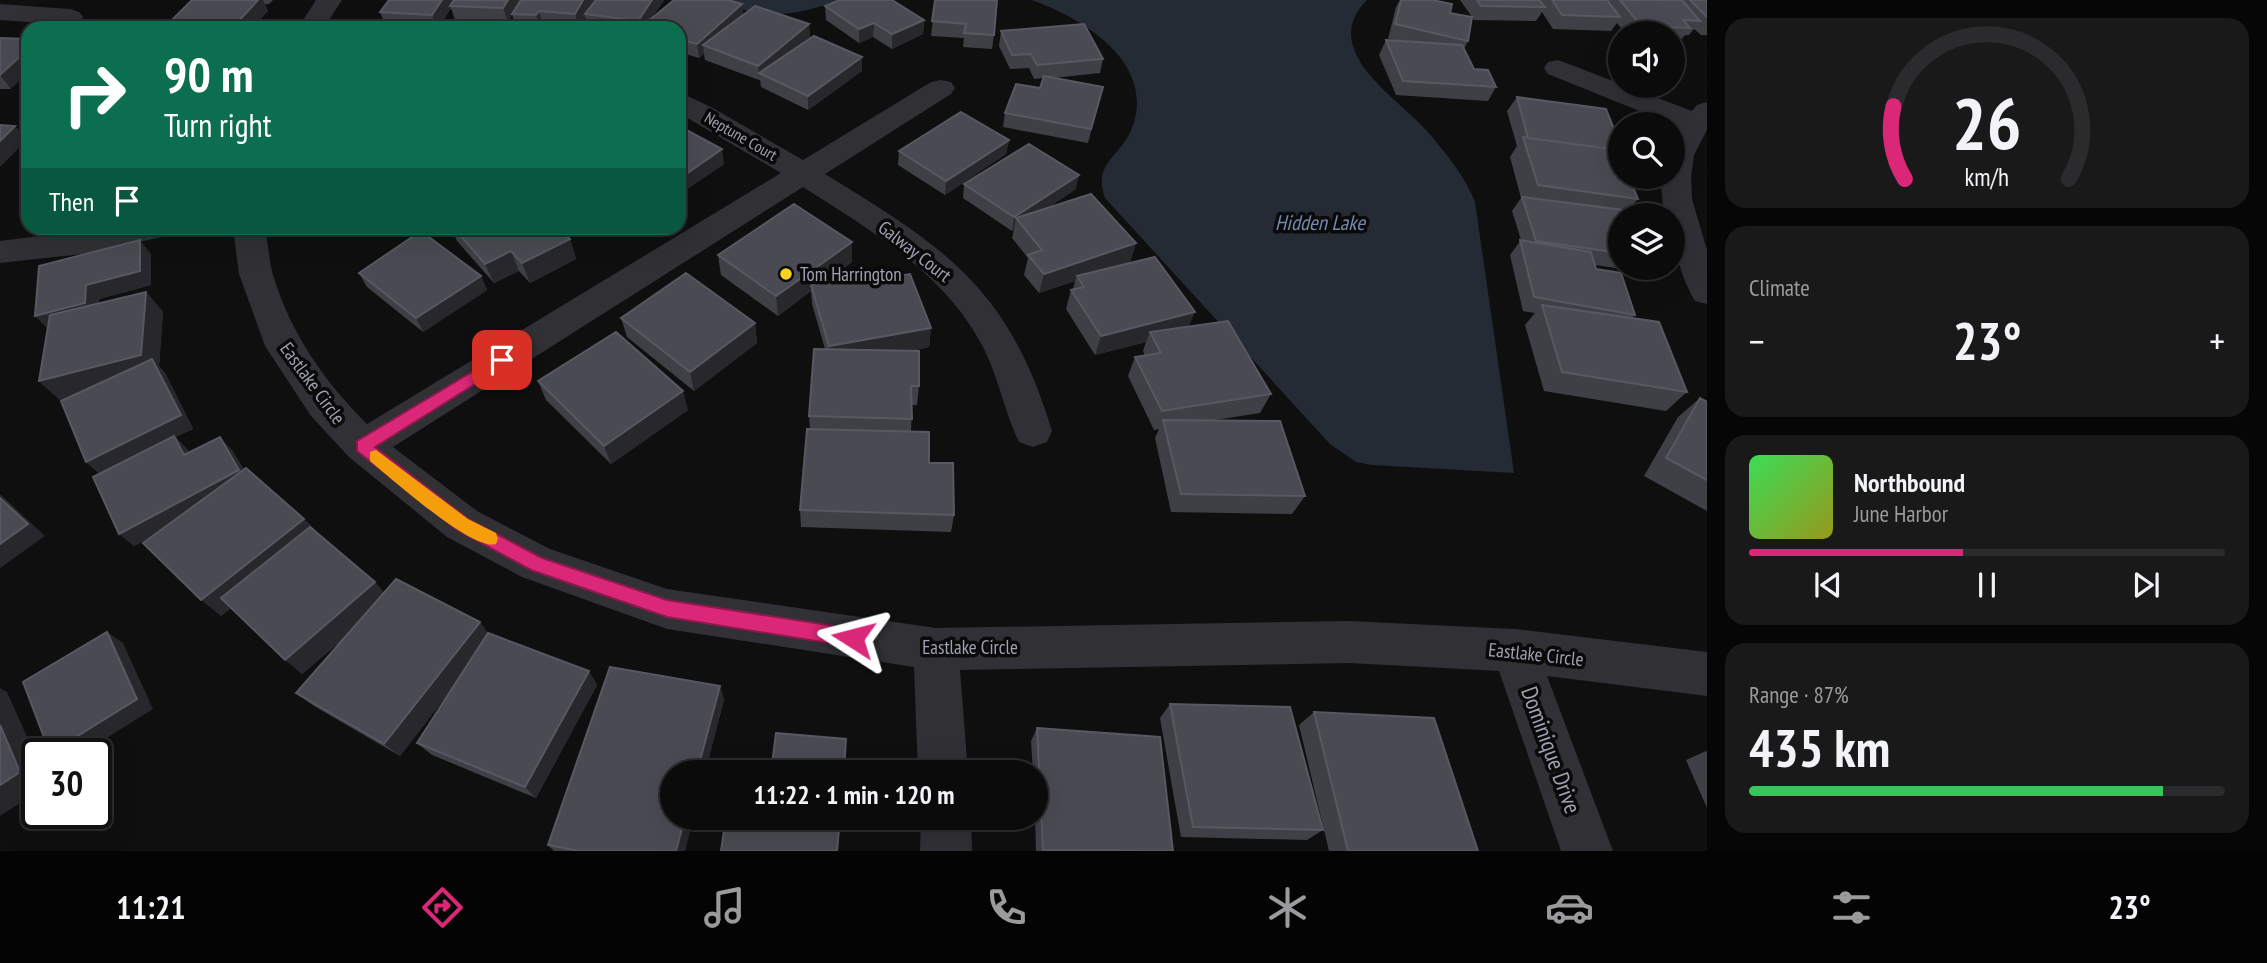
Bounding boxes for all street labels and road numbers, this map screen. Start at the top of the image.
street label: Neptune Court [701,107,781,165]
street label: Galway Court [874,215,957,288]
street label: Eastlake Circle [275,337,351,429]
street label: Eastlake Circle [922,635,1018,659]
street label: Eastlake Circle [1487,637,1585,671]
street label: Dominique Drive [1515,682,1588,817]

